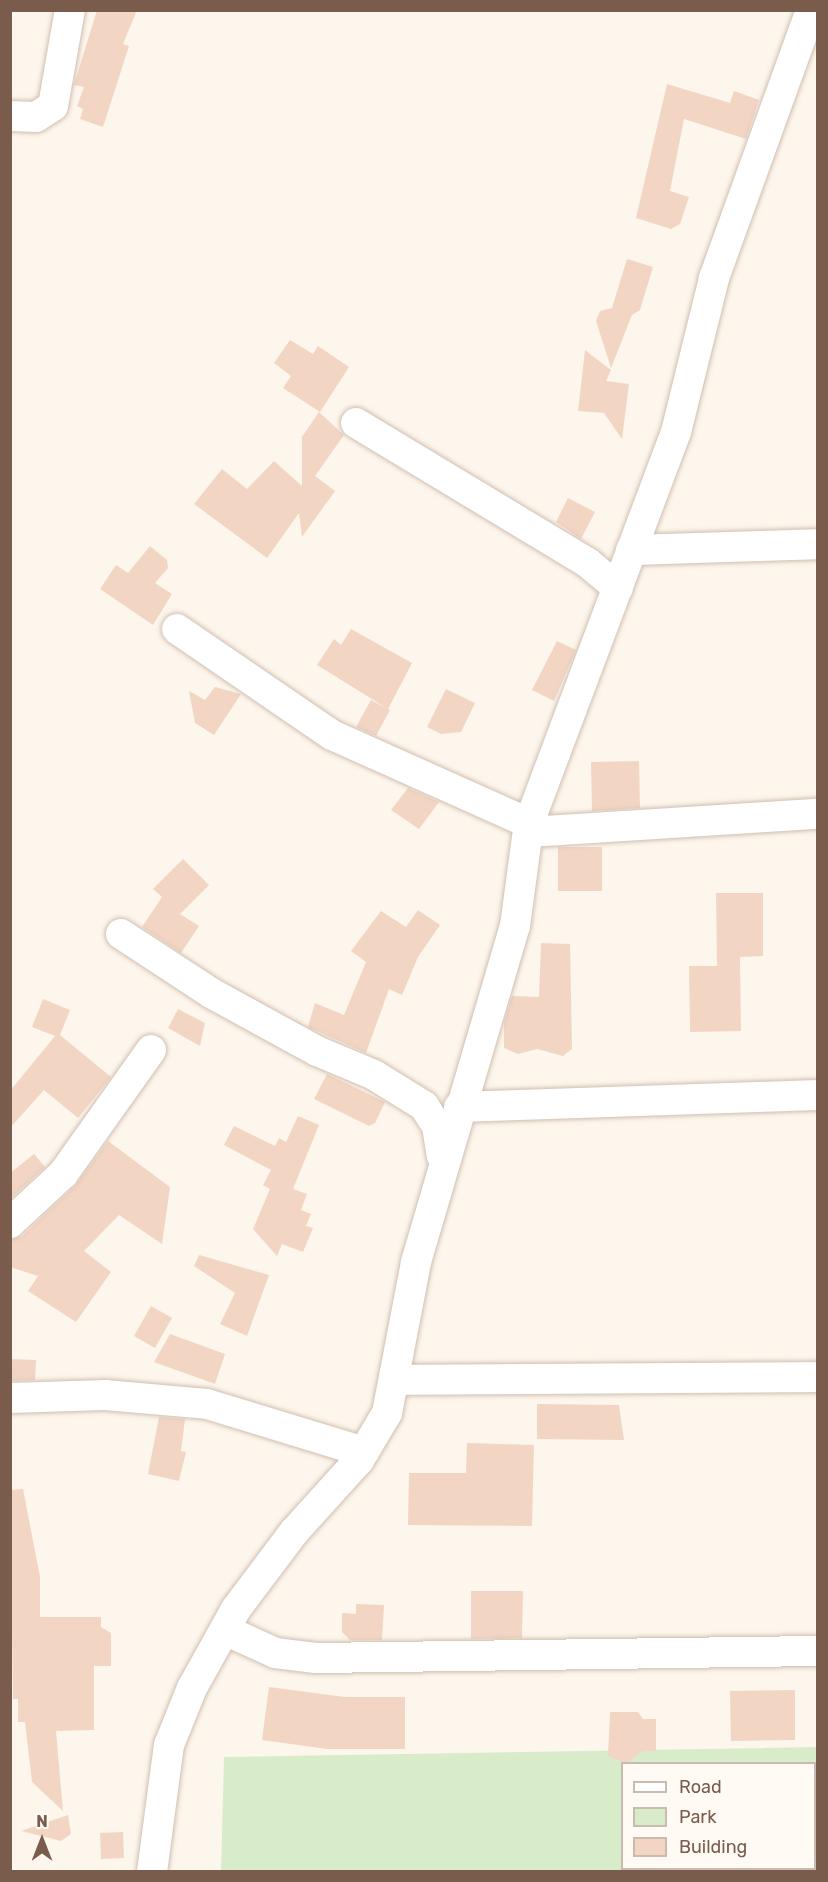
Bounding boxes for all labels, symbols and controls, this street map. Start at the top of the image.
legend [621,1762,816,1870]
text: Road [679,1776,722,1798]
text: Park [679,1806,716,1828]
north arrow [12,1810,72,1870]
text: N [36,1812,48,1831]
text: Building [679,1836,747,1858]

